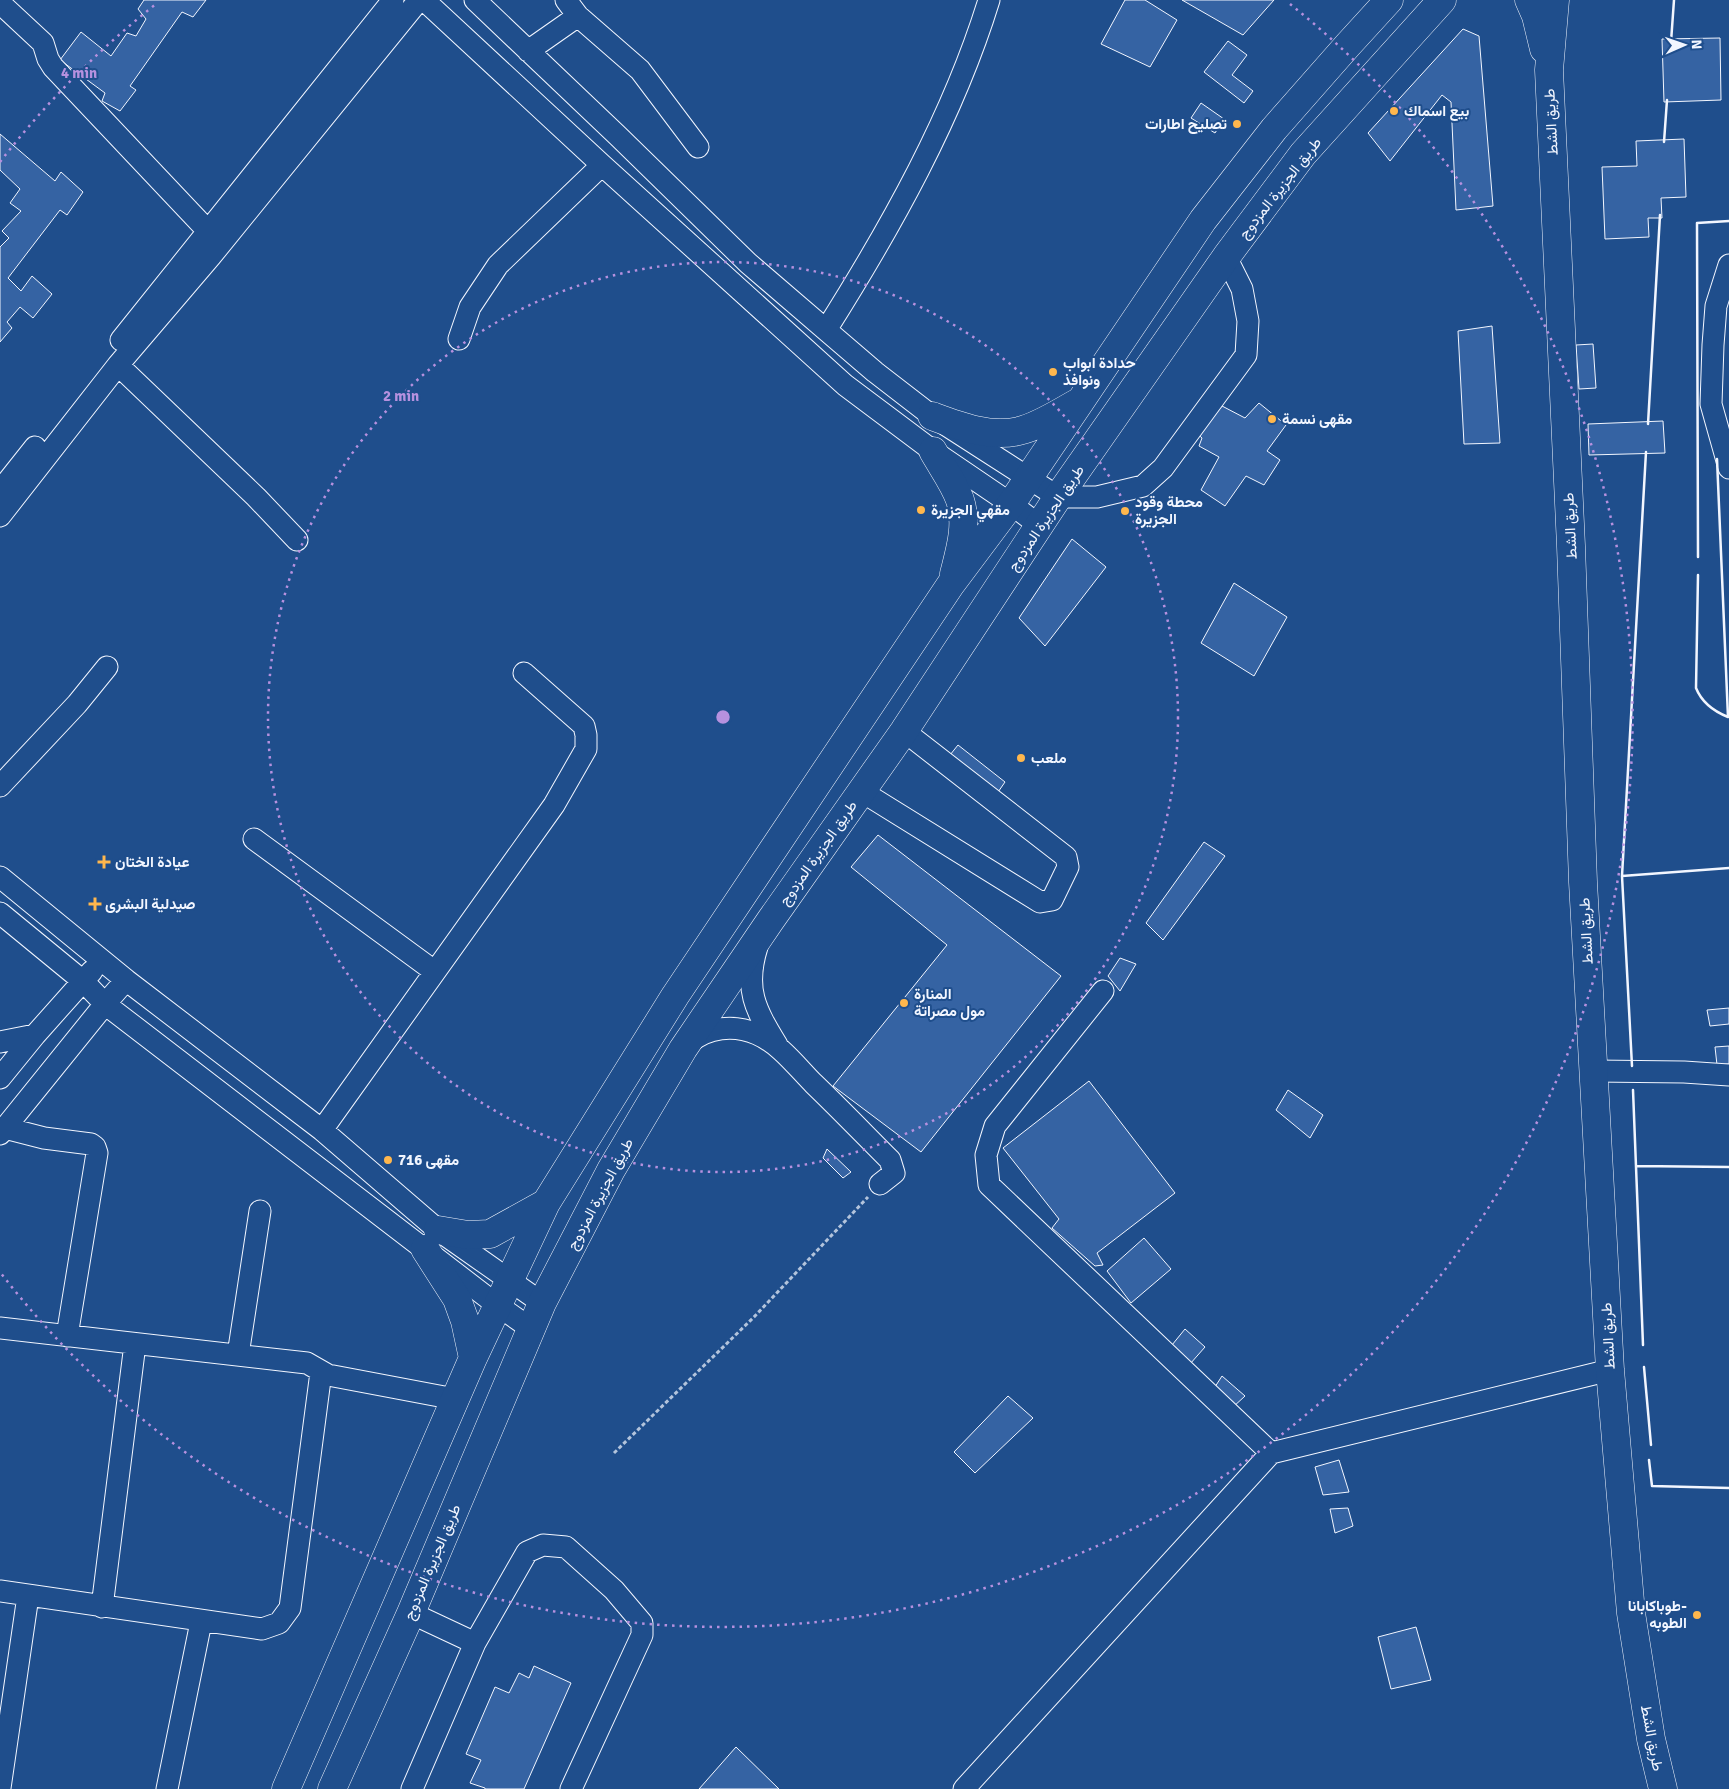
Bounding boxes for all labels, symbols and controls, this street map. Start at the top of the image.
north arrow [1659,20,1709,70]
text: N [1688,39,1705,50]
text: 4 min [61,64,97,82]
street label: طريق الشط [1540,88,1563,156]
place label: بيع اسماك [1404,102,1469,121]
marker: بيع اسماك [1388,105,1400,117]
place label: تصليح اطارات [1145,115,1227,134]
marker: تصليح اطارات [1231,118,1243,130]
street label: طريق الجزيرة المزدوج [1235,133,1327,244]
place label: حدادة ابواب ونوافذ [1063,354,1136,389]
marker: حدادة ابواب ونوافذ [1047,366,1059,378]
text: 2 min [383,387,419,405]
place label: مقهى نسمة [1282,410,1353,428]
marker: مقهى نسمة [1266,413,1278,425]
street label: طريق الجزيرة المزدوج [1004,461,1090,576]
street label: طريق الشط [1559,492,1582,560]
place label: محطة وقود الجزيرة [1135,493,1203,528]
place label: مقهي الجزيرة [931,501,1010,523]
marker: مقهي الجزيرة [915,504,927,516]
marker: محطة وقود الجزيرة [1119,505,1131,517]
centre of rings [714,708,732,726]
place label: ملعب [1031,749,1067,767]
marker: ملعب [1015,752,1027,764]
street label: طريق الجزيرة المزدوج [775,797,863,910]
place label: عيادة الختان [115,853,190,871]
marker: عيادة الختان [97,855,111,869]
place label: صيدلية البشرى [105,895,196,913]
street label: طريق الشط [1575,897,1598,965]
marker: صيدلية البشرى [89,898,101,910]
place label: المنارة مول مصراتة [914,985,985,1020]
marker: المنارة مول مصراتة [898,997,910,1009]
street label: طريق الجزيرة المزدوج [563,1135,639,1254]
place label: مقهى 716 [398,1151,459,1169]
marker: مقهى 716 [382,1154,394,1166]
street label: طريق الشط [1597,1302,1620,1370]
street label: طريق الجزيرة المزدوج [400,1501,466,1623]
place label: طوباكابانا- الطوبه [1628,1597,1687,1632]
marker: طوباكابانا- الطوبه [1691,1609,1703,1621]
street label: طريق الشط [1636,1703,1667,1773]

